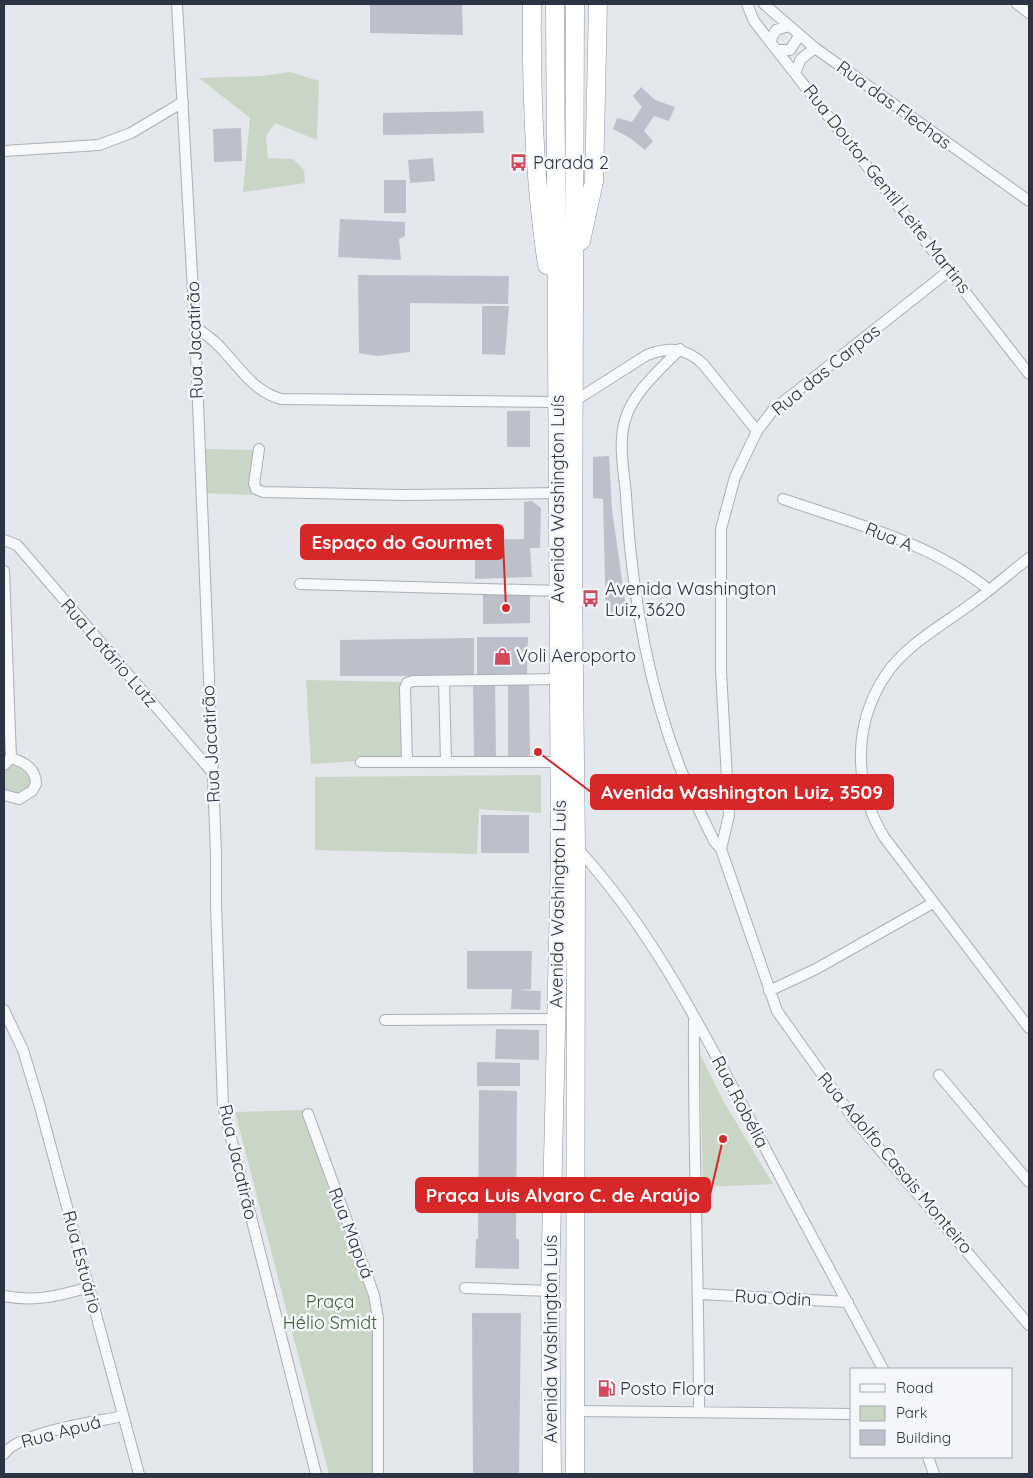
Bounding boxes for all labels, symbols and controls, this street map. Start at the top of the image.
street label: Rua das Flechas [832,55,956,154]
street label: Rua Doutor Gentil Leite Martins [799,79,976,298]
place label: Parada 2 [533,151,609,174]
bus stop icon: Parada 2 [509,153,529,173]
street label: Rua Jacatirão [181,281,208,399]
street label: Rua das Carpas [767,319,885,420]
street label: Avenida Washington Luís [546,395,569,603]
street label: Rua A [862,517,917,557]
callout: Espaço do Gourmet [301,525,503,559]
text: Espaço do Gourmet [311,530,493,554]
place label: Avenida Washington Luiz, 3620 [605,577,776,621]
bus stop icon: Avenida Washington Luiz, 3620 [581,589,601,609]
street label: Rua Lotário Lutz [56,594,163,712]
place label: Voli Aeroporto [516,644,636,667]
shop icon: Voli Aeroporto [492,646,512,666]
street label: Rua Jacatirão [196,685,225,803]
callout: Avenida Washington Luiz, 3509 [591,775,893,809]
text: Avenida Washington Luiz, 3509 [601,780,883,804]
street label: Avenida Washington Luís [544,800,571,1008]
street label: Rua Robélia [707,1052,774,1152]
street label: Rua Adolfo Casais Monteiro [813,1067,978,1258]
street label: Rua Jacatirão [214,1102,263,1222]
callout: Praça Luis Alvaro C. de Araújo [416,1178,710,1212]
text: Praça Luis Alvaro C. de Araújo [426,1183,700,1207]
street label: Rua Mapuá [324,1184,379,1282]
street label: Rua Estuário [58,1208,107,1316]
street label: Avenida Washington Luís [539,1235,562,1443]
street label: Rua Odin [734,1284,812,1311]
park label: Praça Hélio Smidt [283,1290,377,1334]
legend [850,1368,1013,1458]
place label: Posto Flora [620,1377,714,1400]
text: Road [896,1378,933,1397]
fuel station icon: Posto Flora [596,1379,616,1399]
text: Park [896,1403,928,1422]
street label: Rua Apuá [18,1410,103,1453]
text: Building [896,1428,951,1447]

